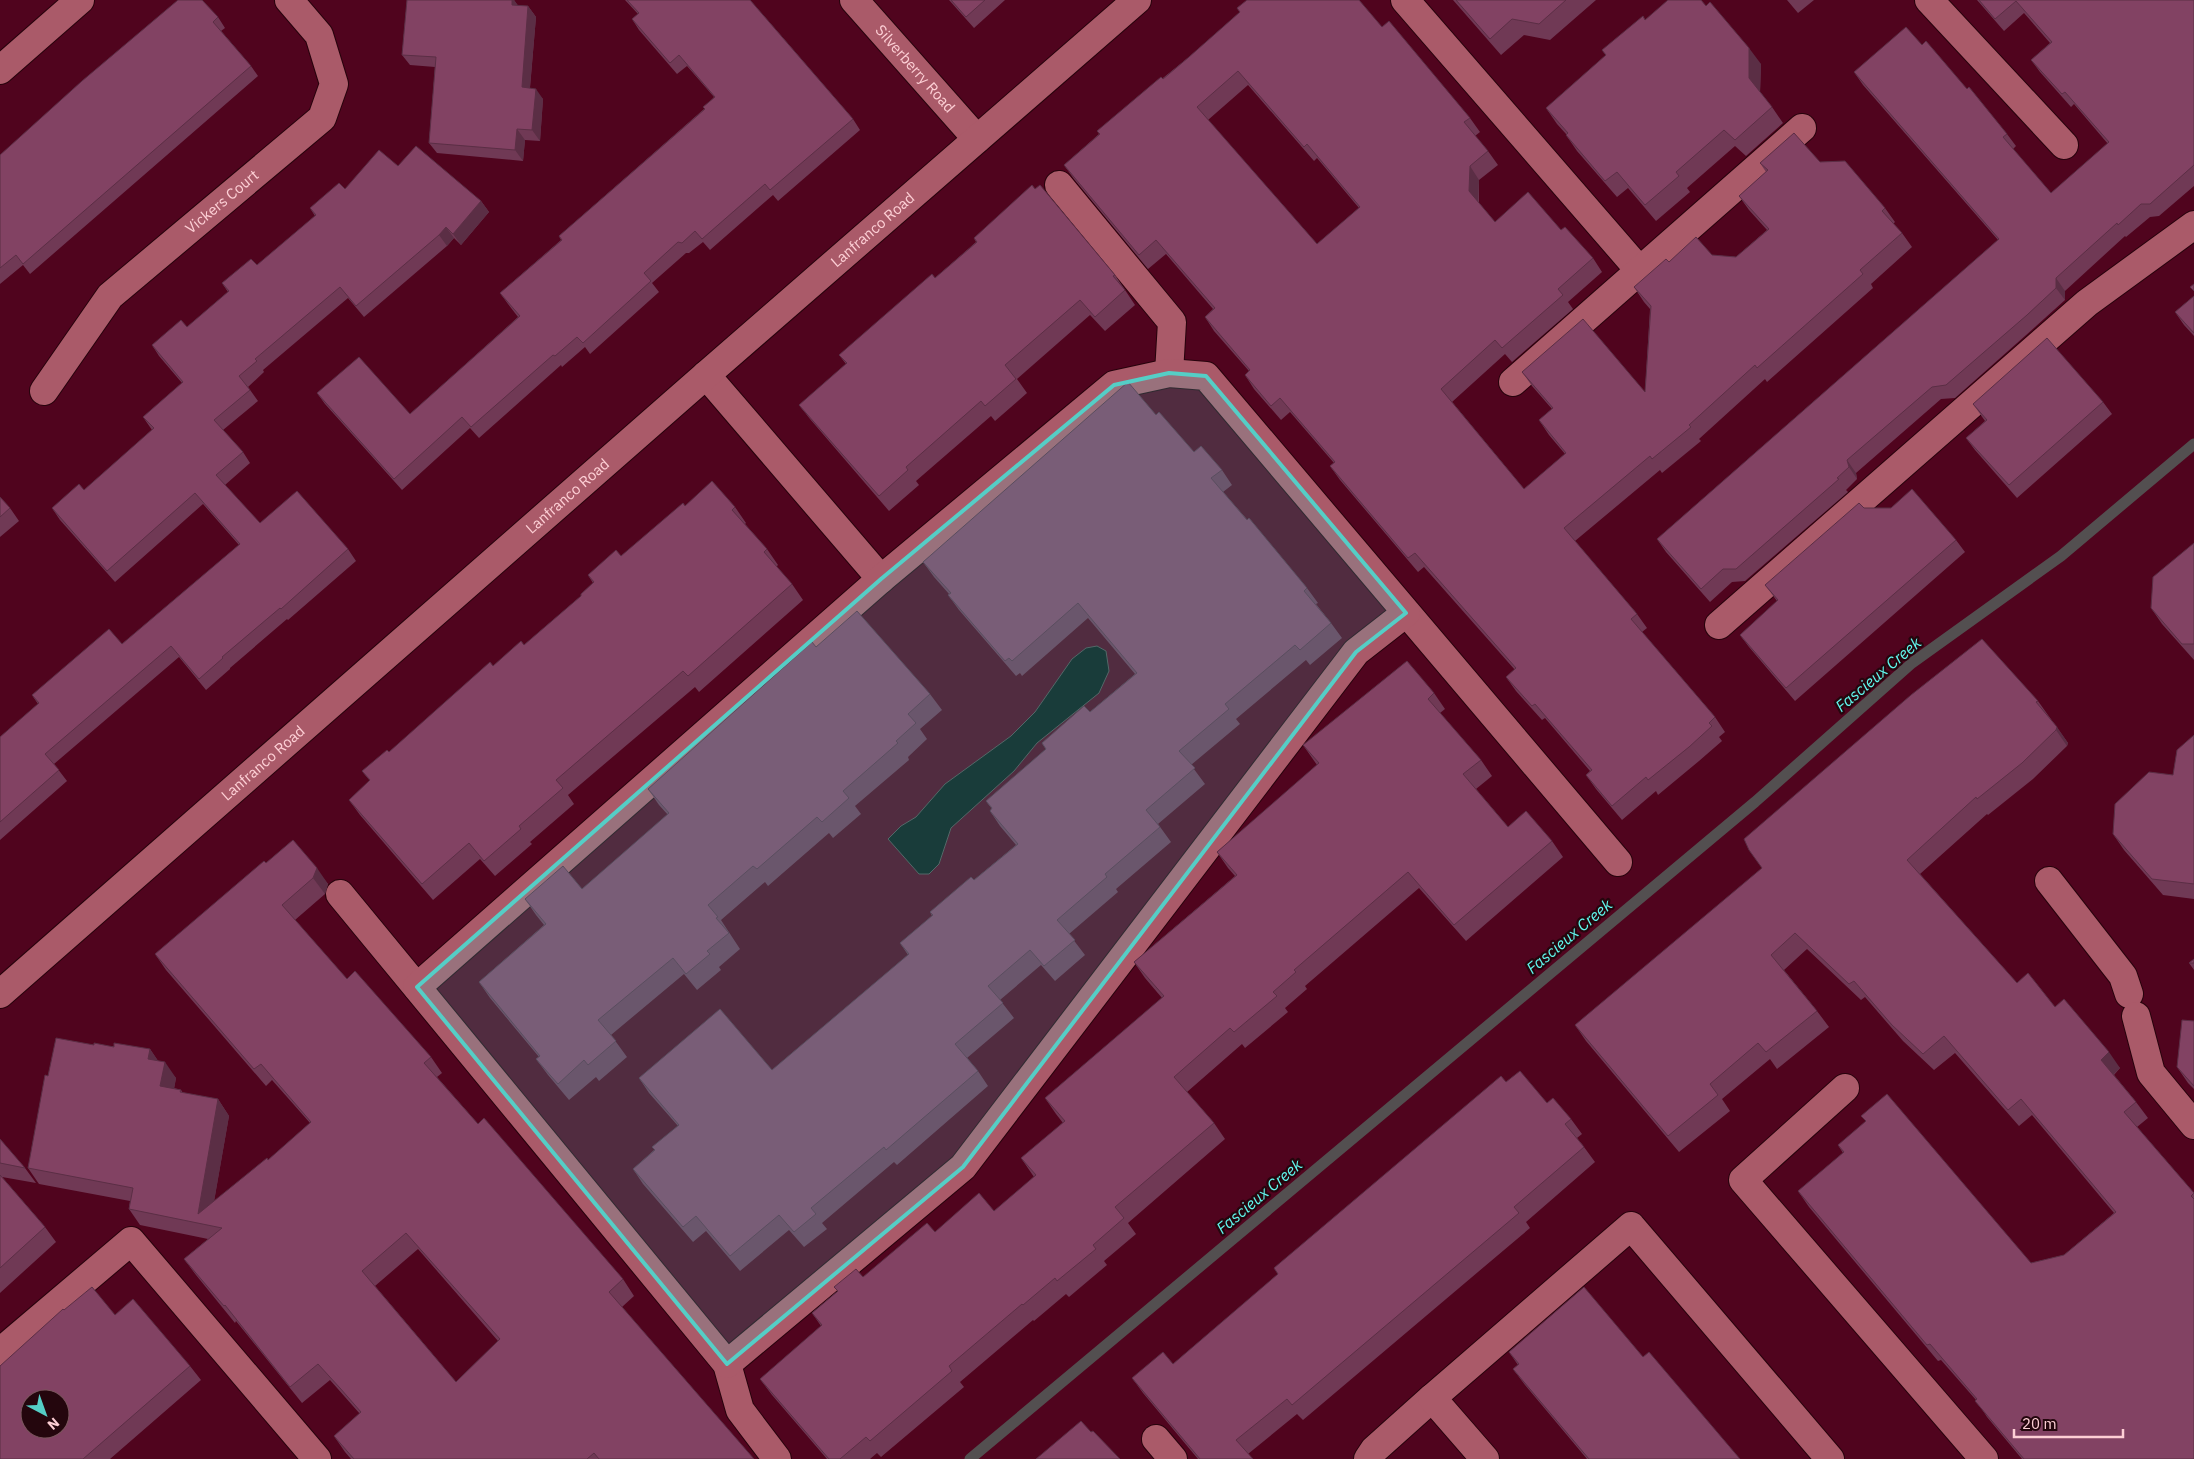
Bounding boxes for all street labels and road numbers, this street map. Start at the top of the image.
street label: Silverberry Road [871,21,959,116]
street label: Vickers Court [181,165,262,238]
street label: Lanfranco Road [827,188,918,271]
street label: Lanfranco Road [522,454,613,538]
street label: Lanfranco Road [217,721,309,805]

